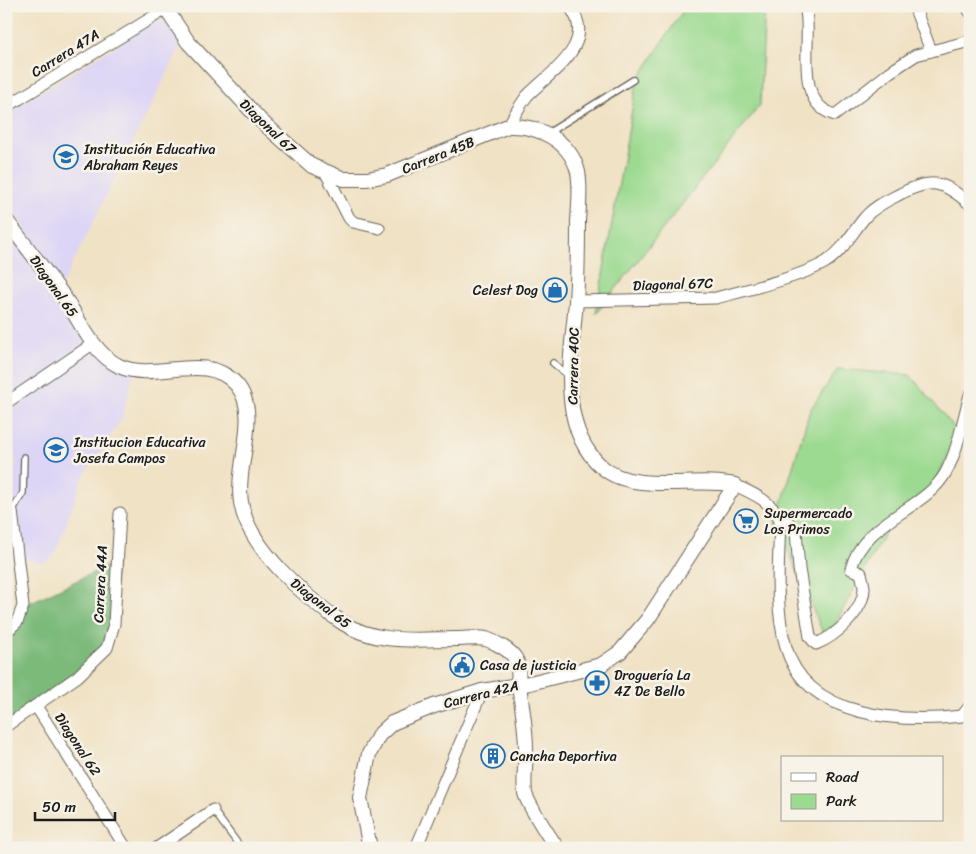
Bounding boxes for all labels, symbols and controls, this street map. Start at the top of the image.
street label: Carrera 47A [26,22,104,84]
street label: Diagonal 67 [233,93,303,161]
street label: Carrera 45B [398,129,479,181]
place label: Institución Educativa Abraham Reyes [83,137,216,178]
school or university icon: Institución Educativa Abraham Reyes [53,144,79,170]
street label: Diagonal 65 [23,250,85,323]
street label: Diagonal 67C [633,271,714,298]
shop icon: Celest Dog [542,277,568,303]
place label: Celest Dog [473,278,538,303]
street label: Carrera 40C [560,327,587,405]
place label: Institucion Educativa Josefa Campos [73,430,207,471]
school or university icon: Institucion Educativa Josefa Campos [43,437,69,463]
place label: Supermercado Los Primos [764,501,852,542]
supermarket icon: Supermercado Los Primos [733,508,759,534]
street label: Carrera 44A [86,545,115,623]
street label: Diagonal 65 [285,571,357,636]
public building icon: Casa de justicia [449,652,475,678]
place label: Casa de justicia [480,653,577,678]
place label: Droguería La 4Z De Bello [614,663,691,704]
pharmacy icon: Droguería La 4Z De Bello [584,670,610,696]
street label: Carrera 42A [441,673,521,716]
street label: Diagonal 62 [48,707,108,781]
building icon: Cancha Deportiva [480,743,506,769]
place label: Cancha Deportiva [510,744,617,769]
legend [781,756,944,822]
text: Road [826,764,859,790]
text: Park [826,788,857,814]
scale bar [35,789,115,821]
text: 50 m [42,794,77,820]

